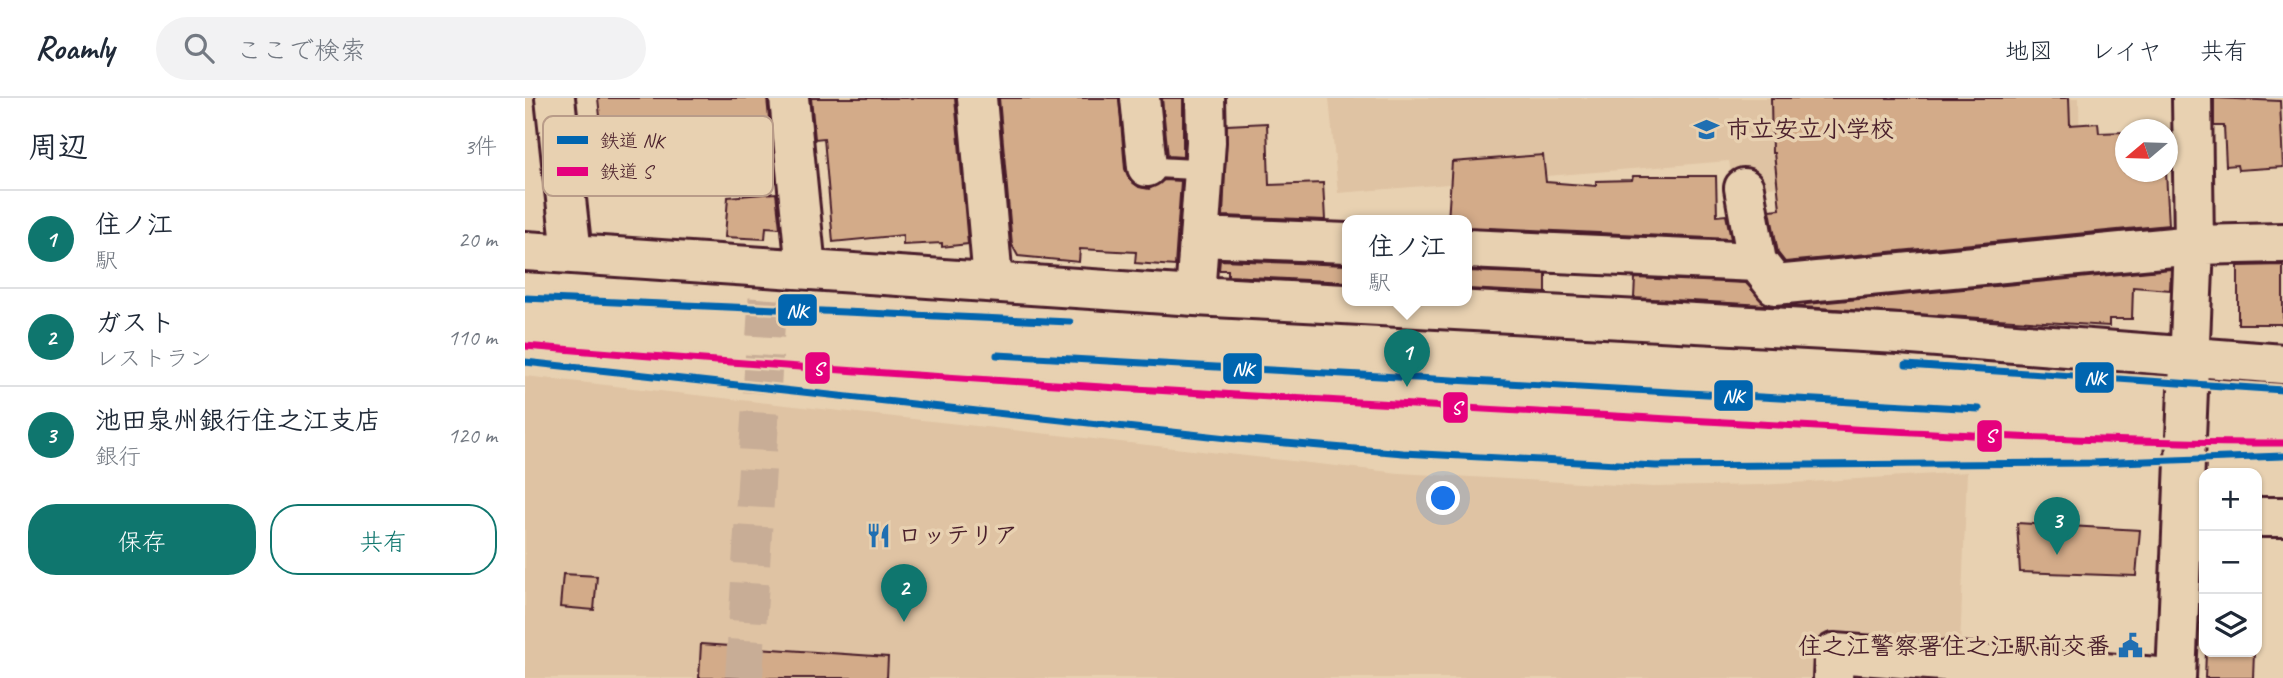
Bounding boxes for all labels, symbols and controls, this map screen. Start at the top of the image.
search box [156,17,646,80]
text: Roamly [35,27,114,69]
icon: search [180,29,218,67]
text: ここで検索 [236,34,366,67]
text: 地図 [2005,36,2053,66]
text: レイヤ [2091,36,2162,66]
text: 共有 [2200,36,2248,66]
place label: 市立安立小学校 [1726,114,1894,144]
school or university icon: 市立安立小学校 [1692,115,1720,143]
legend [543,116,773,196]
north arrow [2115,119,2178,182]
text: 周辺 [28,128,88,166]
text: 鉄道 NK [600,129,667,153]
text: 3件 [464,132,497,161]
text: 鉄道 S [600,160,656,184]
text: 住ノ江 [95,208,173,241]
popup [1342,215,1472,306]
text: 1 [46,225,56,254]
text: 20 m [458,225,497,254]
text: 住ノ江 [1368,230,1446,263]
text: 駅 [95,246,118,275]
text: 駅 [1368,268,1391,297]
line badge: NK [777,293,818,327]
text: NK [786,299,811,323]
text: ガスト [95,306,176,339]
text: 2 [46,323,56,352]
text: 110 m [448,323,497,352]
pin: 1 [1384,329,1430,387]
text: レストラン [95,344,212,373]
line badge: S [804,351,831,385]
line badge: NK [1222,352,1263,385]
text: S [813,357,827,381]
text: NK [1232,357,1257,381]
line badge: NK [2074,361,2115,394]
text: NK [2084,366,2109,390]
line badge: NK [1713,379,1754,412]
text: NK [1722,384,1747,408]
line badge: S [1442,391,1469,424]
text: S [1451,396,1465,420]
text: 池田泉州銀行住之江支店 [95,404,381,437]
line badge: S [1976,419,2003,453]
text: 3 [46,421,56,450]
text: 120 m [448,421,497,450]
text: S [1985,424,1999,448]
text: 銀行 [95,442,141,471]
map controls [2199,468,2262,657]
button: + [2199,468,2262,531]
your location [1426,481,1460,515]
pin: 3 [2034,497,2080,555]
button: 保存 [28,504,256,575]
button: 共有 [270,504,497,575]
place label: ロッテリア [898,520,1018,550]
restaurant icon: ロッテリア [864,521,892,549]
button: − [2199,531,2262,594]
pin: 2 [881,564,927,622]
button: layers [2199,594,2262,657]
place label: 住之江警察署住之江駅前交番 [1798,631,2110,661]
public building icon: 住之江警察署住之江駅前交番 [2116,632,2144,660]

